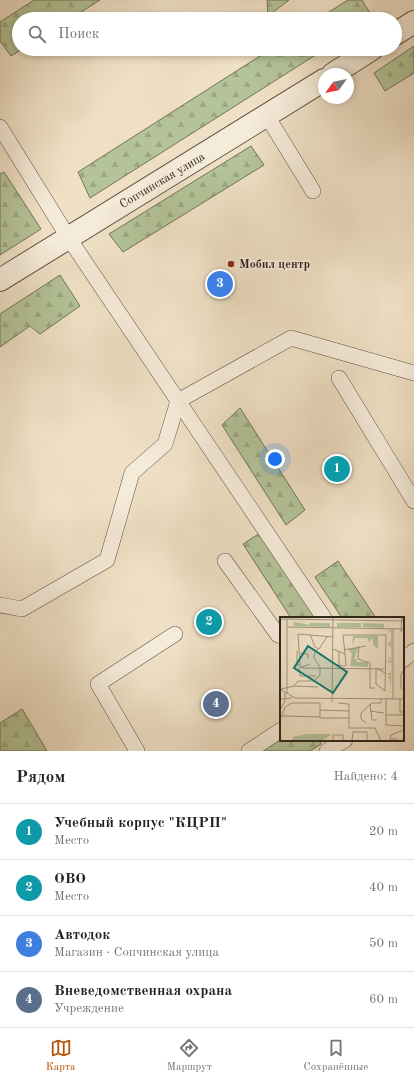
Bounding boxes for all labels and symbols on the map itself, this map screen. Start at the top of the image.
north arrow [318,68,354,104]
street label: Сопчинская улица [118,151,207,211]
marker: Мобил центр [226,259,236,269]
place label: Мобил центр [239,259,310,271]
pin: 3 [207,269,233,299]
your location [265,449,285,469]
pin: 1 [324,454,350,484]
pin: 2 [196,607,222,637]
inset map [280,617,404,741]
pin: 4 [203,689,229,719]

